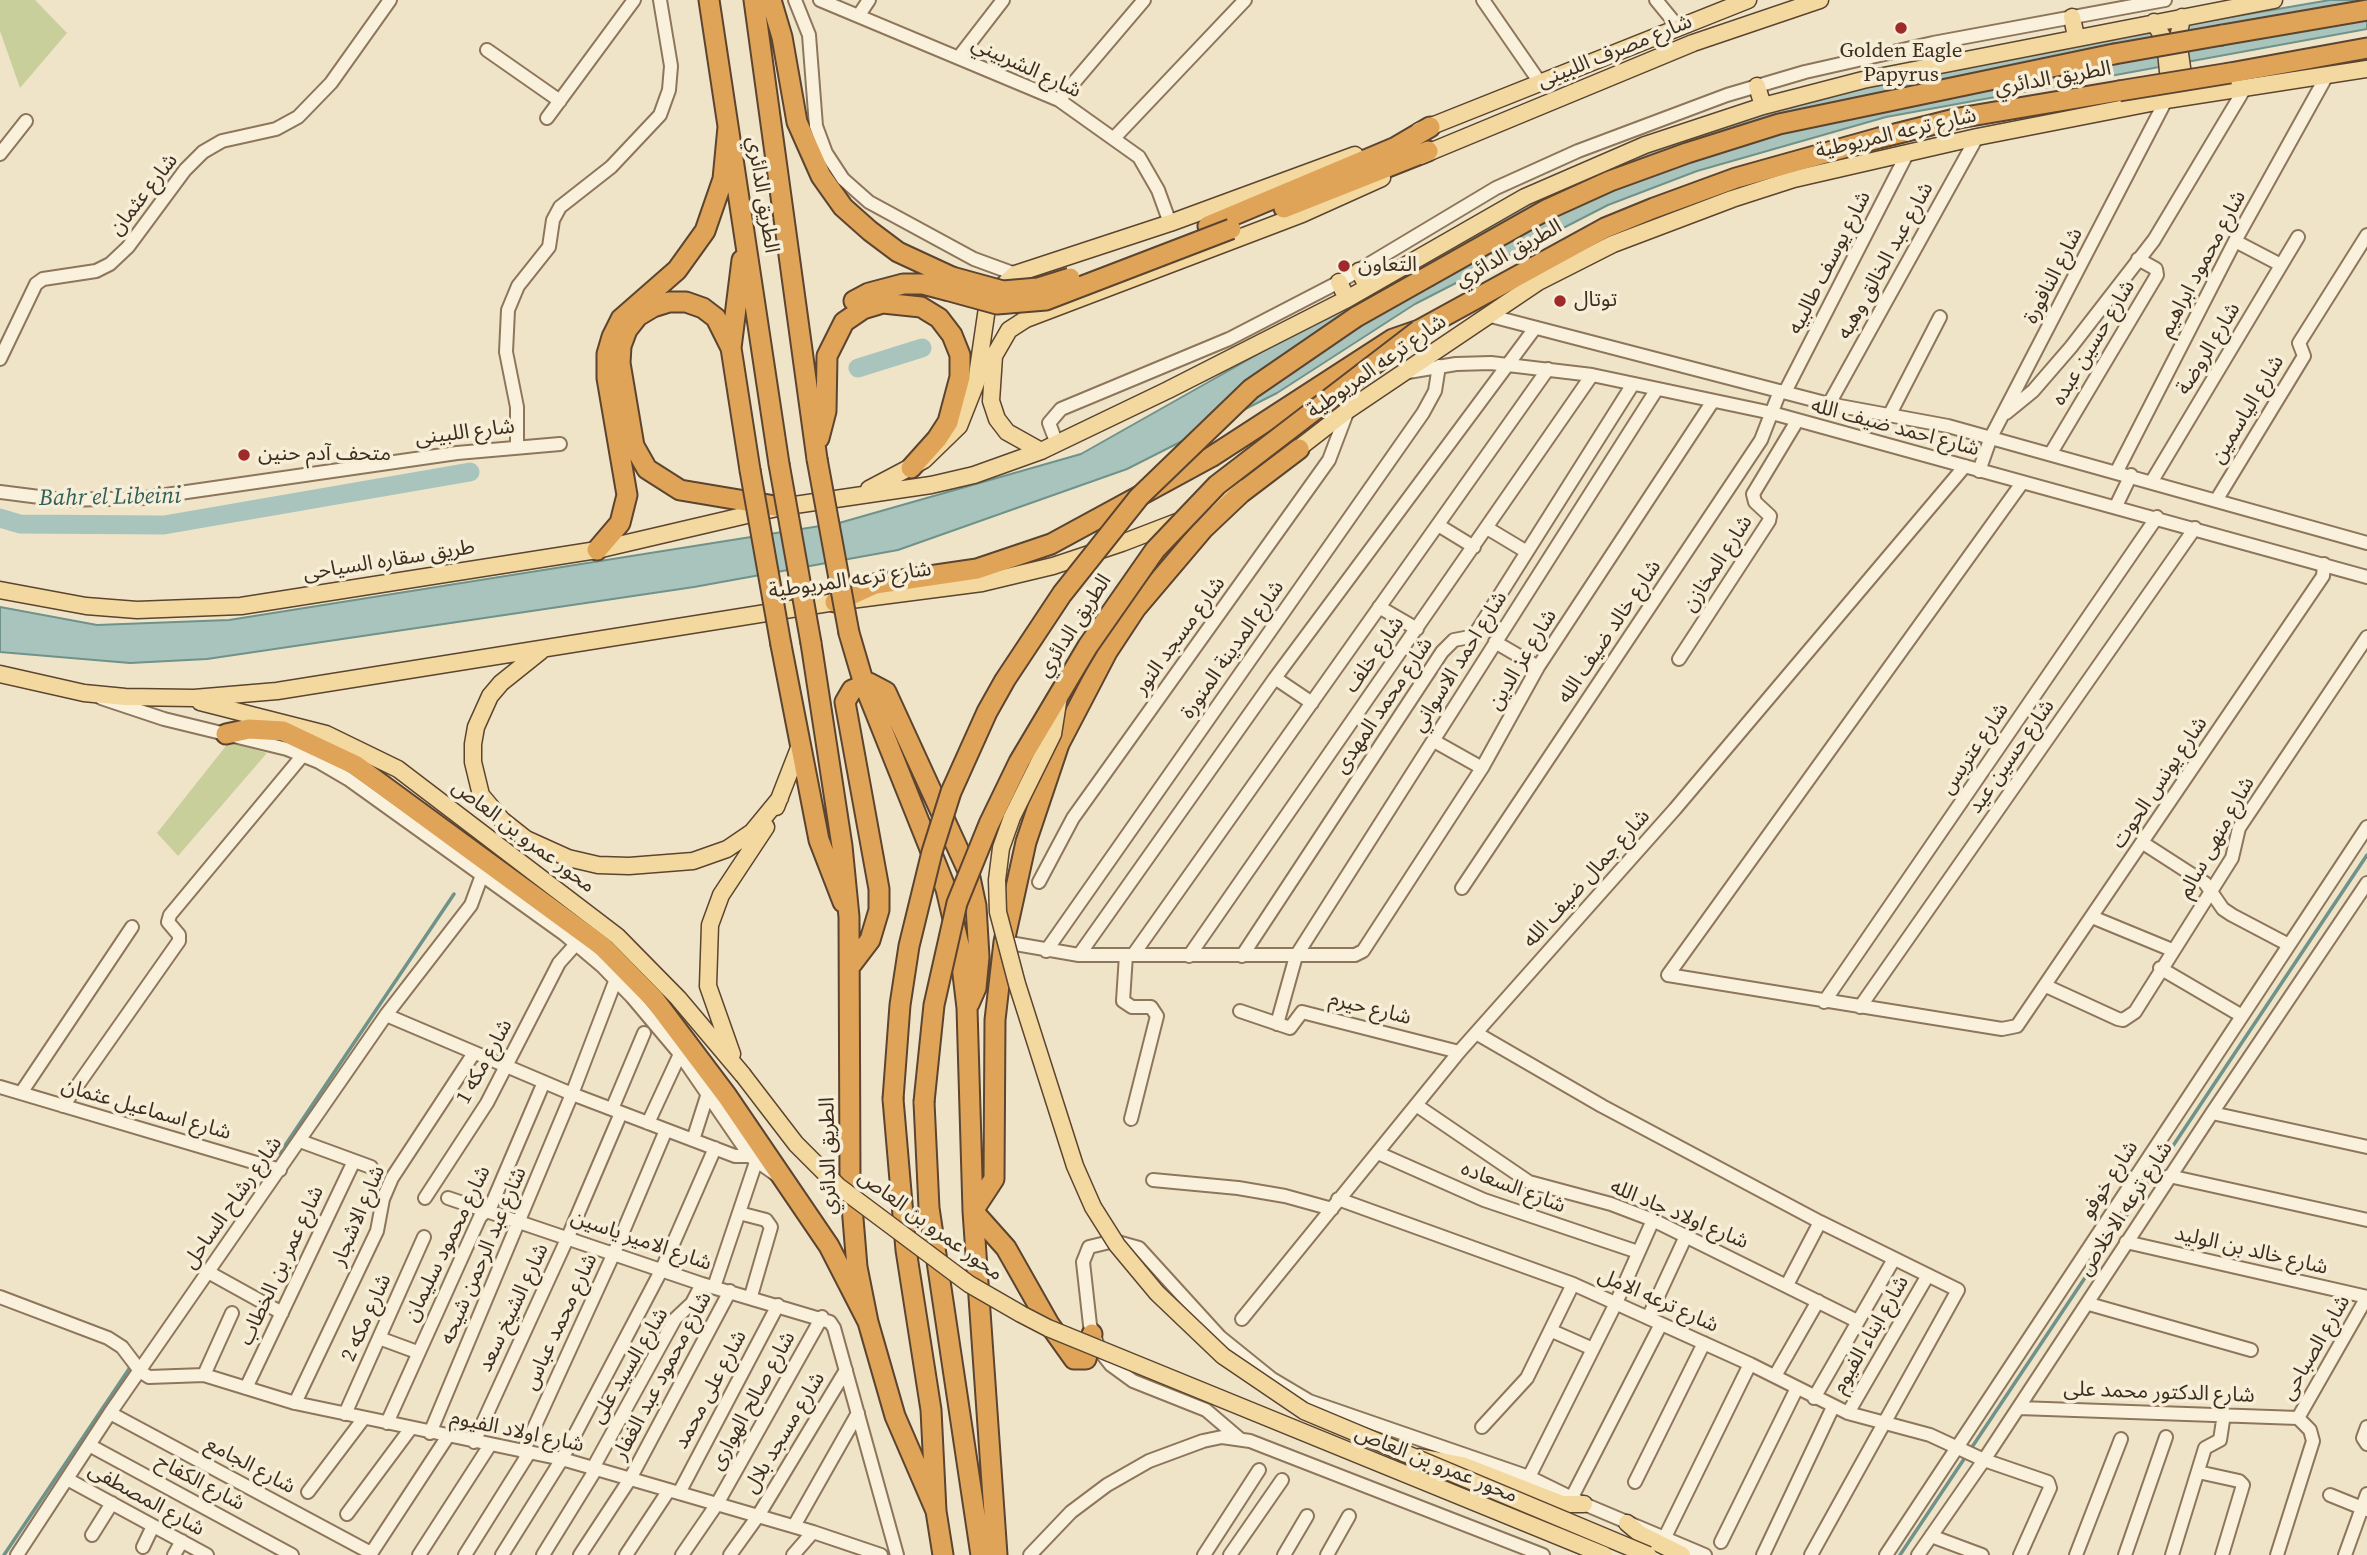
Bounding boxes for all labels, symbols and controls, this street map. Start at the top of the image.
street label: شارع مصرف اللبينى [1534,10,1696,94]
marker: Golden Eagle Papyrus [1893,20,1909,36]
street label: شارع الشربيني [967,32,1085,104]
place label: Golden Eagle Papyrus [1840,39,1962,89]
street label: الطريق الدائري [1993,56,2113,102]
street label: شارع ترعه المريوطية [1813,103,1979,165]
street label: الطريق الدائري [740,135,784,255]
street label: شارع عثمان [104,149,184,241]
street label: شارع عبد الخالق وهبه [1832,178,1940,344]
street label: شارع محمود ابراهيم [2154,186,2252,342]
street label: شارع يوسف طالبيه [1783,187,1877,339]
street label: الطريق الدائري [1451,214,1567,294]
street label: شارع النافورة [2019,224,2089,328]
place label: التعاون [1358,253,1417,279]
marker: التعاون [1336,258,1352,274]
street label: شارع حسين عبده [2047,276,2141,410]
place label: توتال [1574,288,1617,314]
marker: توتال [1552,293,1568,309]
street label: شارع الروضة [2172,298,2246,400]
street label: شارع ترعه المريوطية [1302,310,1452,424]
street label: شارع الياسمين [2206,351,2290,469]
street label: شارع احمد ضيف الله [1808,393,1982,463]
street label: شارع اللبينى [414,414,516,452]
place label: متحف آدم حنين [258,442,391,468]
marker: متحف آدم حنين [236,447,252,463]
water label: Bahr el Libeini [39,483,181,513]
street label: شارع المخازن [1677,511,1759,617]
street label: طريق سقاره السياحى [301,535,477,587]
street label: شارع خالد ضيف الله [1553,556,1667,708]
street label: شارع ترعه المريوطية [767,557,933,605]
street label: الطريق الدائري [1032,570,1118,682]
street label: شارع مسجد النور [1129,572,1231,700]
street label: شارع المدينة المنورة [1176,576,1290,724]
street label: شارع احمد الاسواني [1407,587,1513,737]
street label: شارع عز الدين [1483,605,1563,715]
street label: شارع خلف [1340,612,1410,698]
street label: شارع محمد المهدى [1329,633,1439,779]
street label: شارع حسين عيد [1963,695,2061,819]
street label: شارع عتريس [1935,698,2015,800]
street label: شارع يونس الحوت [2107,712,2213,854]
street label: شارع منهى سالم [2173,773,2261,903]
street label: محور عمرو بن العاص [446,775,600,899]
street label: شارع جمال ضيف الله [1518,805,1656,953]
street label: شارع حيرم [1326,987,1414,1031]
street label: شارع مكه 1 [451,1015,519,1109]
street label: شارع اسماعيل عثمان [58,1074,234,1146]
street label: الطريق الدائري [815,1097,843,1215]
street label: شارع رشاح الساحل [178,1132,288,1274]
street label: شارع خوفو [2076,1136,2144,1224]
street label: شارع ترعه الاخلاص [2073,1137,2179,1281]
street label: شارع السعاده [1457,1157,1569,1219]
street label: شارع الاشجار [327,1162,391,1270]
street label: شارع محمود سليمان [399,1162,497,1326]
street label: شارع عبد الرحمن شيحه [435,1164,533,1348]
street label: محور عمرو بن العاص [853,1165,1007,1287]
street label: شارع اولاد جاد الله [1606,1175,1752,1255]
street label: شارع عمر بن الخطاب [234,1182,330,1350]
street label: شارع الامير ياسين [567,1205,715,1277]
street label: شارع خالد بن الوليد [2172,1221,2330,1281]
street label: شارع الشيخ سعد [473,1240,555,1376]
street label: شارع محمد عباس [518,1250,604,1394]
street label: شارع ترعه الامل [1594,1263,1722,1339]
street label: شارع مكه 2 [337,1270,397,1366]
street label: شارع ابناء الفيوم [1827,1272,1915,1398]
street label: شارع محمود عبد الغفار [608,1288,718,1464]
street label: شارع الصباحى [2276,1291,2356,1405]
street label: شارع السيد على [586,1304,674,1428]
street label: شارع على محمد [669,1326,753,1454]
street label: شارع صالح الهوارى [705,1327,801,1475]
street label: شارع مسجد بلال [739,1368,831,1498]
street label: شارع الدكتور محمد على [2063,1377,2255,1409]
street label: شارع اولاد الفيوم [448,1406,586,1458]
street label: محور عمرو بن العاص [1351,1421,1521,1509]
street label: شارع الجامع [201,1432,299,1500]
street label: شارع الكفاح [151,1449,249,1517]
street label: شارع المصطفى [83,1458,209,1542]

